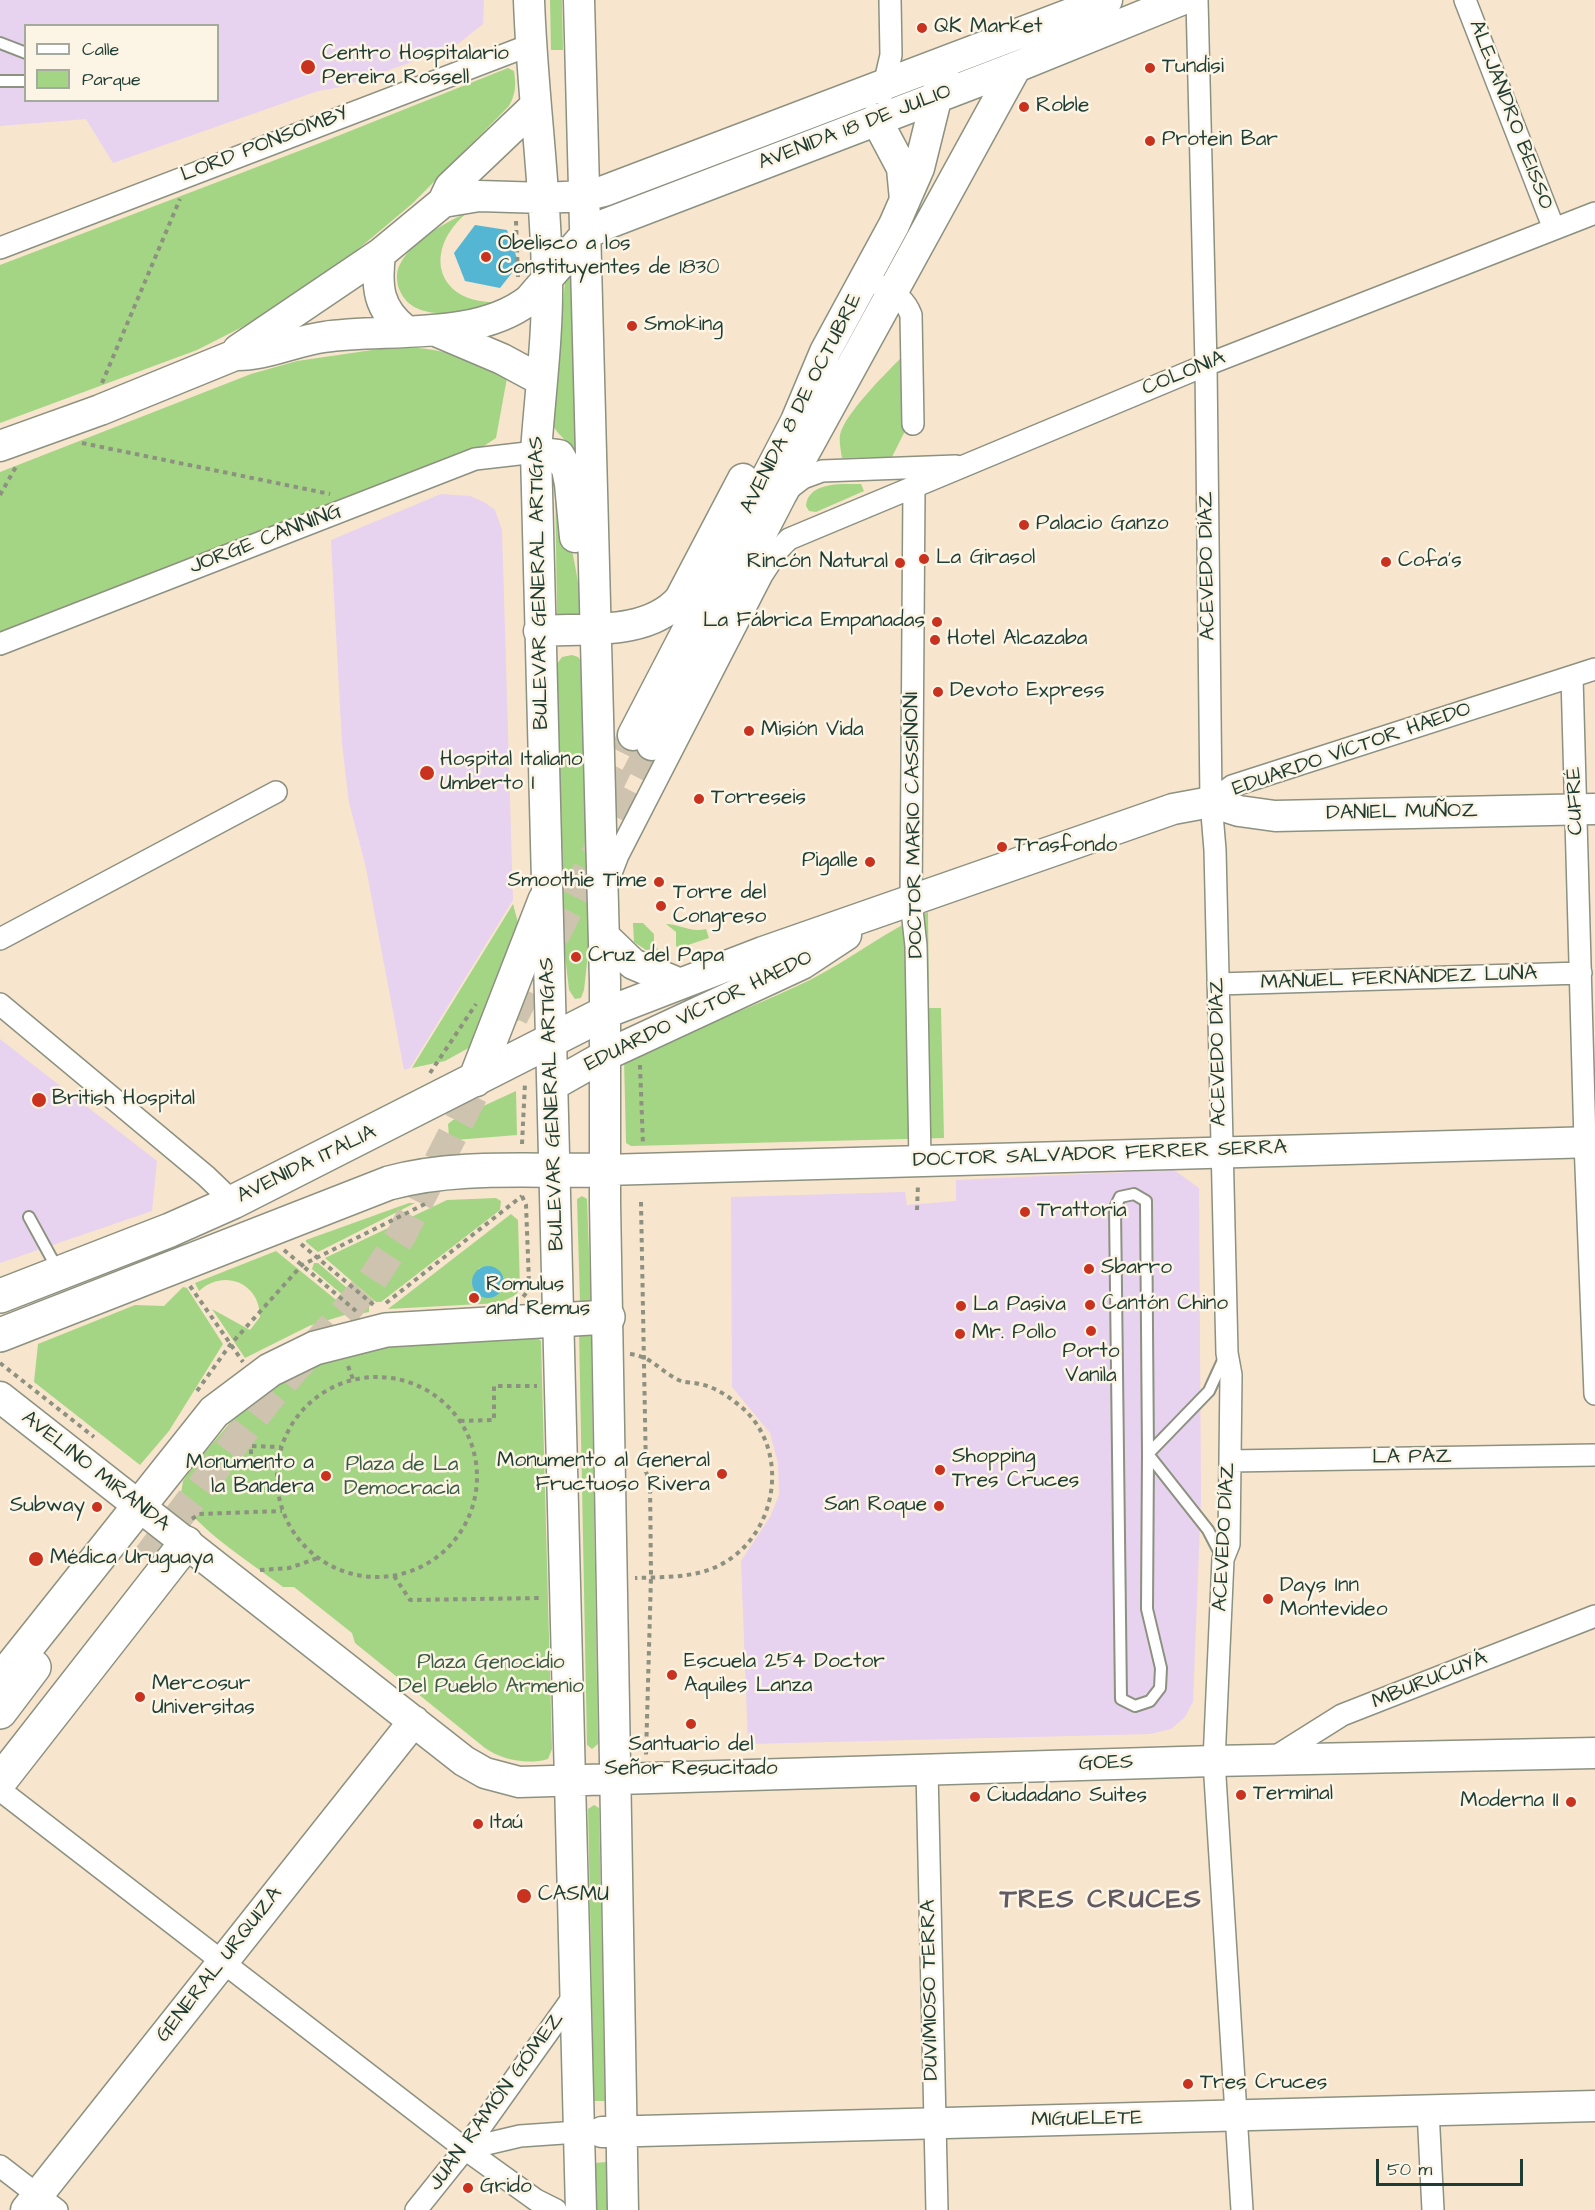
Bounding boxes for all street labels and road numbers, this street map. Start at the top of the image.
street label: ALEJANDRO BEISSO [1462,17,1558,213]
street label: AVENIDA 18 DE JULIO [755,80,955,176]
street label: LORD PONSOMBY [178,101,352,189]
street label: AVENIDA 8 DE OCTUBRE [736,290,868,518]
street label: COLONIA [1139,346,1229,402]
street label: BULEVAR GENERAL ARTIGAS [525,436,555,730]
street label: ACEVEDO DÍAZ [1194,491,1222,641]
street label: JORGE CANNING [186,499,346,581]
street label: DOCTOR MARIO CASSINONI [900,691,930,959]
street label: EDUARDO VÍCTOR HAEDO [1230,697,1474,803]
street label: CUFRÉ [1562,766,1590,836]
street label: DANIEL MUÑOZ [1326,799,1478,827]
street label: EDUARDO VÍCTOR HAEDO [581,946,817,1078]
street label: BULEVAR GENERAL ARTIGAS [535,957,571,1251]
street label: MANUEL FERNÁNDEZ LUNA [1260,962,1538,996]
street label: ACEVEDO DÍAZ [1205,977,1233,1127]
street label: AVENIDA ITALIA [233,1120,381,1210]
street label: DOCTOR SALVADOR FERRER SERRA [913,1136,1287,1174]
street label: AVELINO MIRANDA [16,1406,174,1538]
street label: LA PAZ [1372,1445,1452,1471]
street label: ACEVEDO DÍAZ [1209,1462,1241,1612]
street label: MBURUCUYÁ [1369,1646,1491,1716]
street label: GOES [1078,1750,1134,1778]
street label: GENERAL URQUIZA [151,1882,289,2048]
street label: DUVIMIOSO TERRA [917,1899,945,2081]
street label: JUAN RAMÓN GÓMEZ [424,2008,570,2196]
street label: MIGUELETE [1031,2106,1143,2134]

